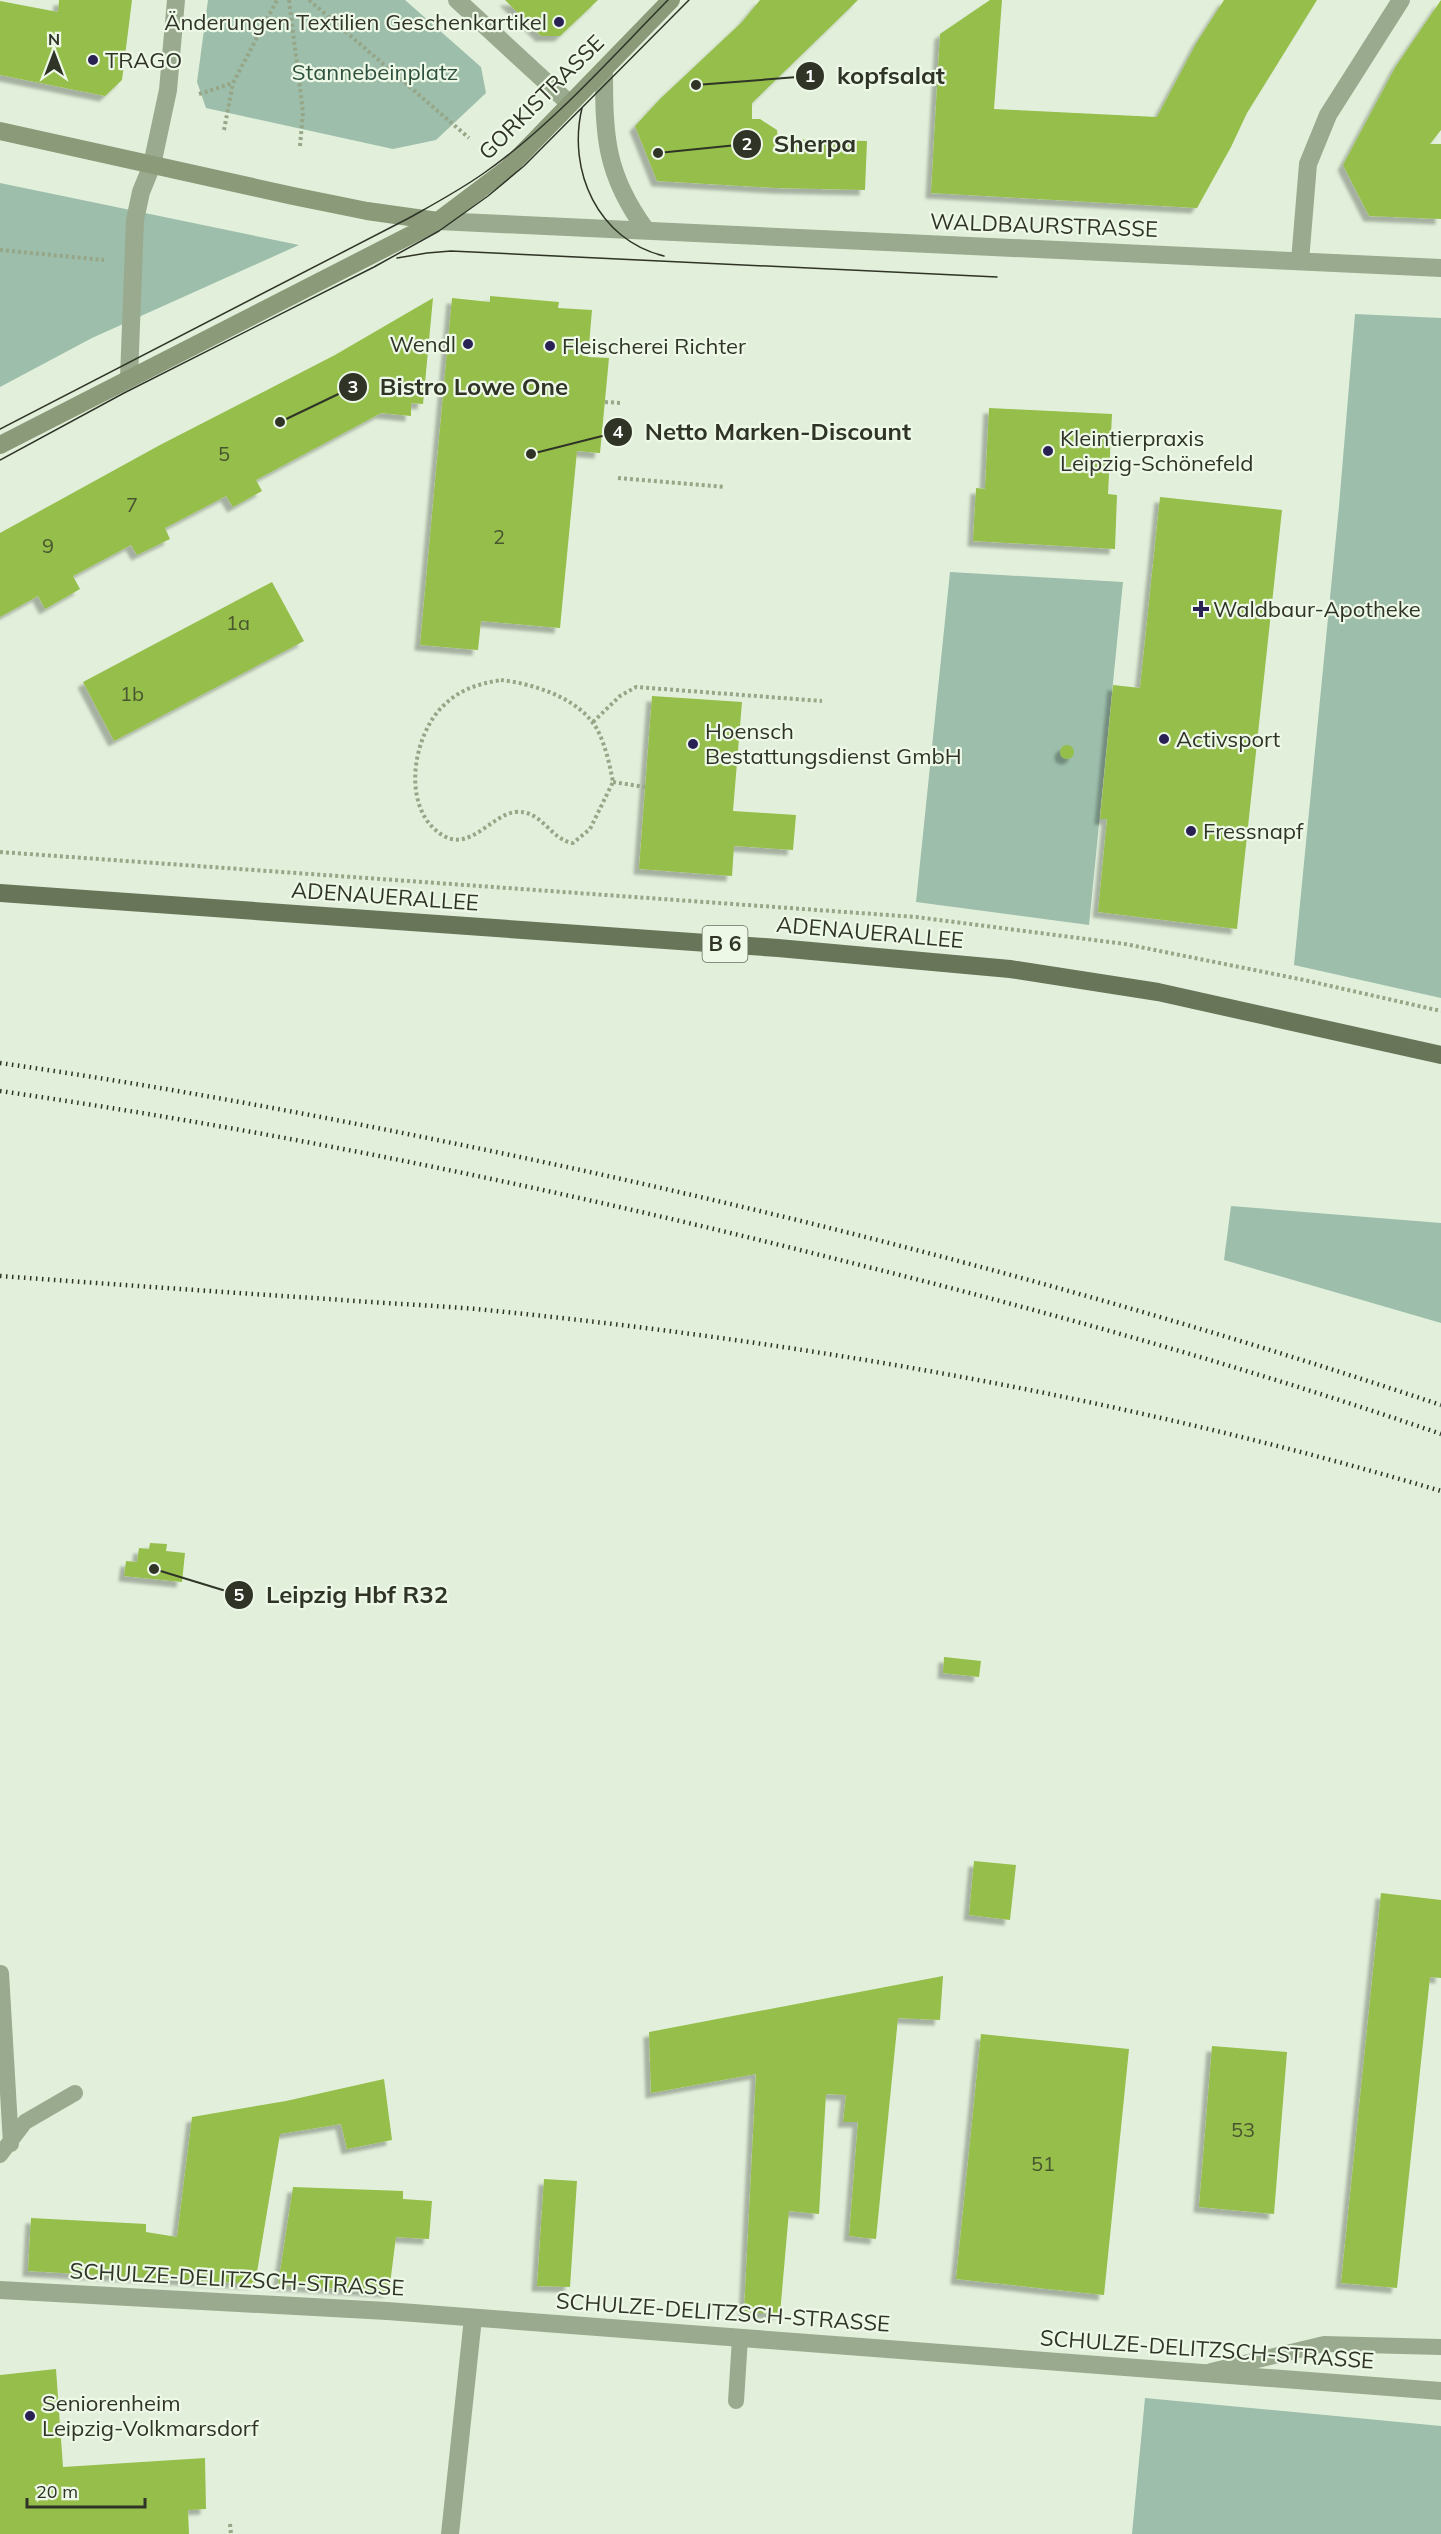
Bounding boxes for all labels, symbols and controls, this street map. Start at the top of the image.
place label: Änderungen Textilien Geschenkartikel [164,8,547,36]
marker: Änderungen Textilien Geschenkartikel [552,15,566,29]
north arrow [24,24,84,84]
street label: GORKISTRASSE [472,28,610,166]
text: N [48,29,60,49]
place label: TRAGO [105,46,182,74]
marker: TRAGO [86,53,100,67]
callout: kopfsalat [795,55,957,97]
park label: Stannebeinplatz [292,58,458,86]
text: kopfsalat [837,60,945,90]
text: 1 [805,64,815,87]
callout: Sherpa [732,123,868,165]
text: Sherpa [774,128,856,158]
text: 2 [742,132,752,155]
street label: WALDBAURSTRASSE [930,207,1158,243]
place label: Wendl [390,330,456,358]
place label: Fleischerei Richter [562,332,746,360]
marker: Wendl [461,337,475,351]
marker: Fleischerei Richter [543,339,557,353]
callout: Bistro Lowe One [338,366,580,408]
text: Bistro Lowe One [380,371,568,401]
text: 3 [348,375,358,398]
callout: Netto Marken-Discount [603,411,924,453]
text: Netto Marken-Discount [645,416,911,446]
text: 4 [613,420,624,443]
place label: Kleintierpraxis Leipzig-Schönefeld [1060,424,1253,477]
house number: 5 [218,441,230,466]
marker: Kleintierpraxis Leipzig-Schönefeld [1041,444,1055,458]
house number: 7 [126,492,138,517]
house number: 2 [493,524,505,549]
house number: 9 [42,533,54,558]
place label: Waldbaur-Apotheke [1213,595,1421,623]
marker: Waldbaur-Apotheke [1194,602,1208,616]
house number: 1a [226,610,250,635]
house number: 1b [120,681,144,706]
place label: Hoensch Bestattungsdienst GmbH [705,717,962,770]
place label: Activsport [1176,725,1281,753]
marker: Activsport [1157,732,1171,746]
marker: Hoensch Bestattungsdienst GmbH [686,737,700,751]
place label: Fressnapf [1203,817,1304,845]
marker: Fressnapf [1184,824,1198,838]
street label: ADENAUERALLEE [290,875,480,917]
street label: ADENAUERALLEE [775,910,965,954]
road number: B 6 [702,926,748,962]
callout: Leipzig Hbf R32 [224,1574,460,1616]
text: Leipzig Hbf R32 [266,1579,448,1609]
text: 5 [234,1583,245,1606]
house number: 53 [1231,2117,1255,2142]
house number: 51 [1031,2151,1055,2176]
street label: SCHULZE-DELITZSCH-STRASSE [69,2256,405,2302]
street label: SCHULZE-DELITZSCH-STRASSE [555,2286,891,2338]
street label: SCHULZE-DELITZSCH-STRASSE [1039,2323,1375,2375]
place label: Seniorenheim Leipzig-Volkmarsdorf [42,2389,259,2442]
marker: Seniorenheim Leipzig-Volkmarsdorf [23,2409,37,2423]
scale bar [27,2471,146,2509]
text: 20 m [36,2480,78,2503]

